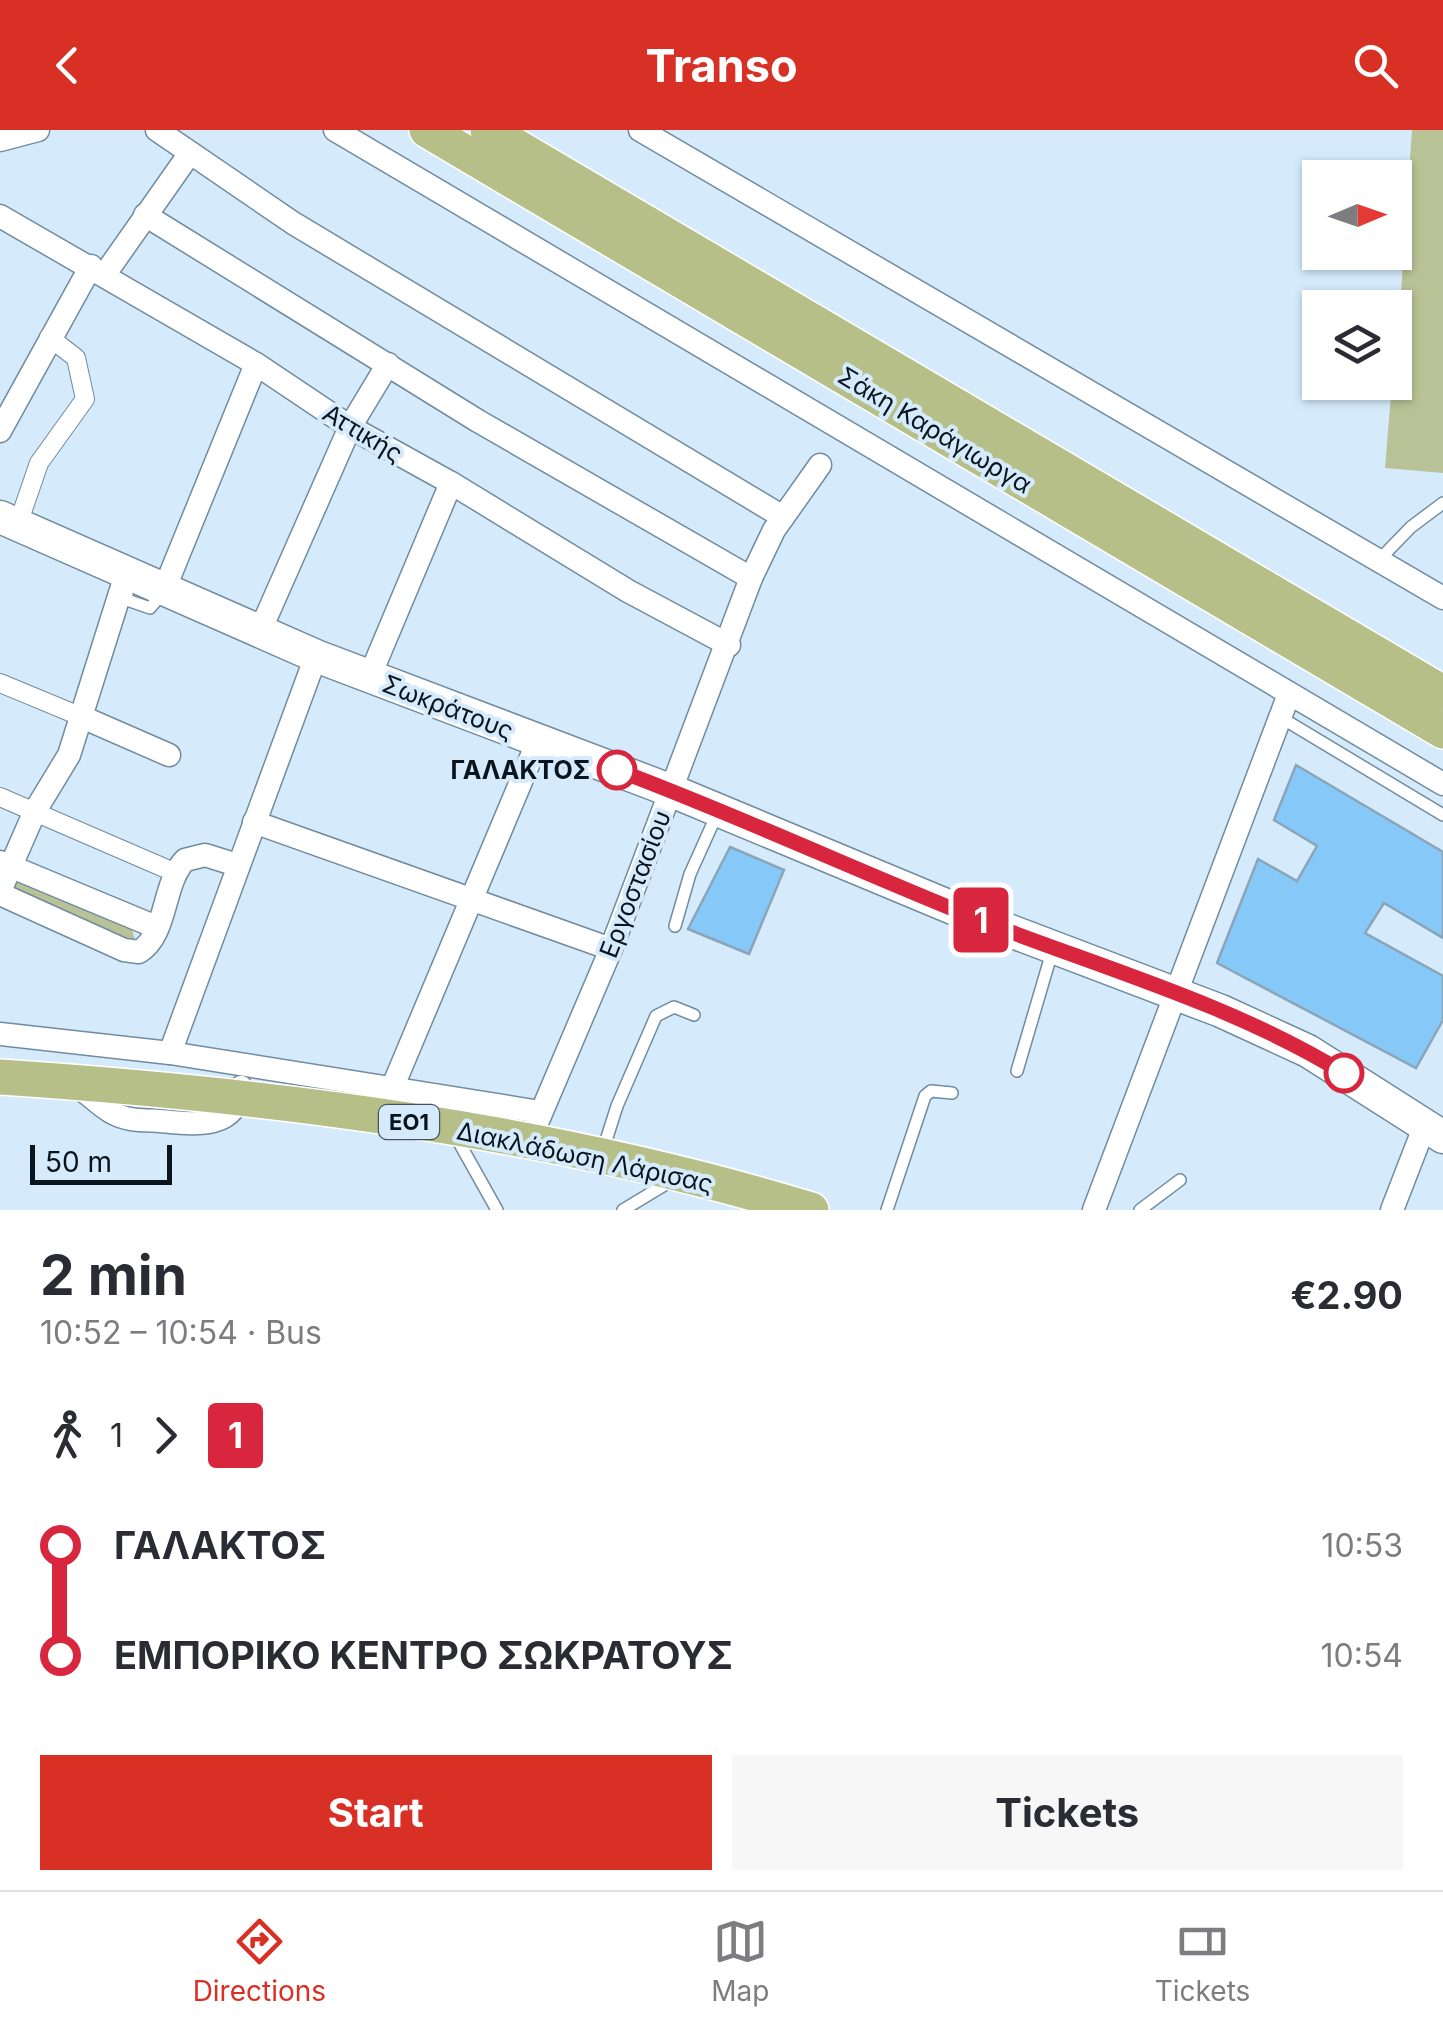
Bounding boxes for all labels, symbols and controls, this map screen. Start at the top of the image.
icon: back [40,38,95,93]
text: Transo [645,38,798,93]
icon: search [1348,38,1403,93]
north arrow [1302,160,1412,270]
map controls [1302,160,1412,400]
button: layers [1302,290,1412,400]
street label: Σάκη Καράγιωργα [833,360,1037,500]
street label: Αττικής [318,398,408,468]
street label: Σωκράτους [378,668,518,746]
marker: ΓΑΛΑΚΤΟΣ [598,751,636,789]
place label: ΓΑΛΑΚΤΟΣ [450,755,590,785]
street label: Εργοστασίου [593,806,677,962]
line badge: 1 [948,888,1014,952]
text: 1 [973,899,989,941]
unlabelled marker [1325,1054,1363,1092]
road number: ΕΟ1 [379,1105,439,1139]
street label: Διακλάδωση Λάρισας [454,1115,716,1199]
scale bar [30,1140,172,1184]
text: 50 m [45,1145,112,1179]
text: 2 min [40,1242,187,1308]
text: €2.90 [1291,1272,1403,1318]
text: 10:52 – 10:54 · Bus [40,1313,322,1352]
icon: walk [40,1408,95,1463]
icon: forward [138,1408,193,1463]
text: 1 [228,1414,243,1456]
text: 1 [110,1416,123,1455]
text: ΓΑΛΑΚΤΟΣ [114,1522,326,1568]
text: 10:53 [1321,1526,1403,1565]
text: ΕΜΠΟΡΙΚΟ ΚΕΝΤΡΟ ΣΩΚΡΑΤΟΥΣ [114,1632,733,1678]
text: 10:54 [1320,1636,1403,1675]
button: Start [40,1755,712,1870]
button: Tickets [732,1755,1403,1870]
tab: Directions [193,1914,326,2008]
tab: Map [711,1914,770,2008]
tab: Tickets [1155,1914,1250,2008]

